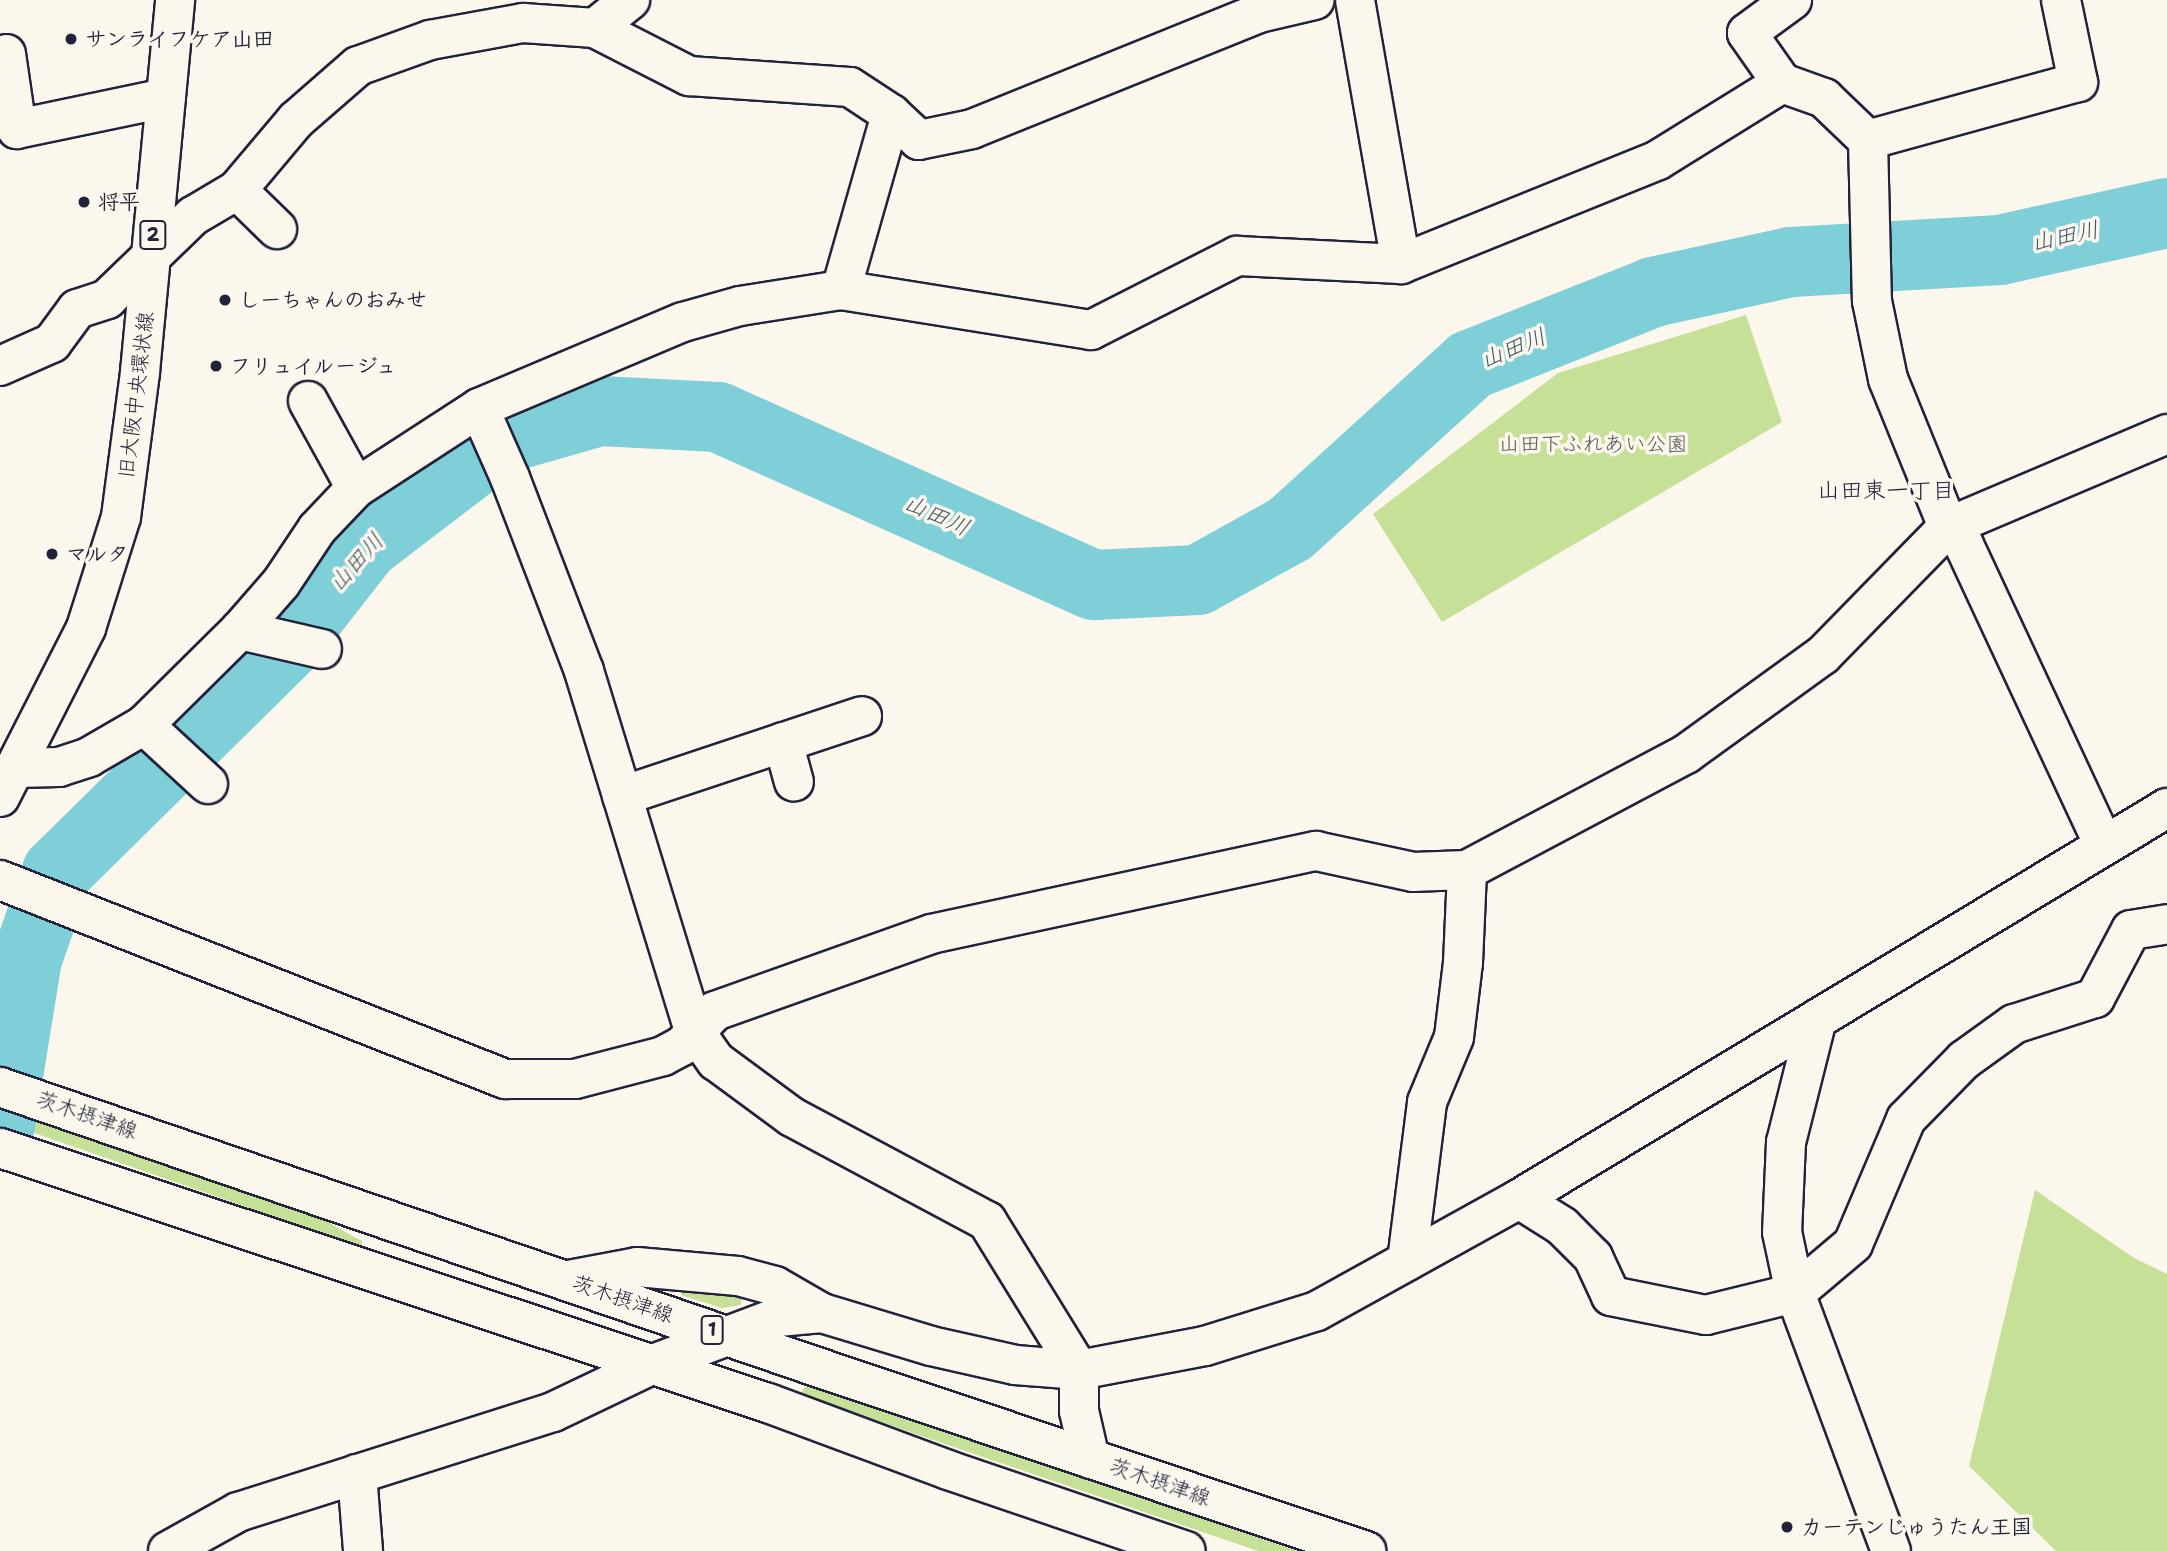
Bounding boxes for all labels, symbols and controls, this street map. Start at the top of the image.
place label: サンライフケア山田 [85,26,274,52]
marker: サンライフケア山田 [63,31,79,47]
place label: 将平 [98,189,140,215]
marker: 将平 [76,194,92,210]
water label: 山田川 [2028,215,2102,257]
road number: 2 [139,219,167,250]
place label: しーちゃんのおみせ [239,287,428,313]
marker: しーちゃんのおみせ [217,292,233,308]
street label: 旧大阪中央環状線 [113,310,159,480]
water label: 山田川 [1476,322,1550,374]
place label: フリュイルージュ [230,353,399,379]
marker: フリュイルージュ [208,358,224,374]
park label: 山田下ふれあい公園 [1499,431,1687,457]
district label: 山田東一丁目 [1817,476,1955,504]
water label: 山田川 [900,488,974,542]
water label: 山田川 [323,527,389,597]
place label: マルタ [66,541,129,567]
marker: マルタ [44,546,60,562]
street label: 茨木摂津線 [33,1086,141,1144]
street label: 茨木摂津線 [569,1270,677,1328]
road number: 1 [700,1314,724,1346]
street label: 茨木摂津線 [1106,1453,1214,1511]
place label: カーテンじゅうたん王国 [1801,1514,2032,1540]
marker: カーテンじゅうたん王国 [1779,1519,1795,1535]

